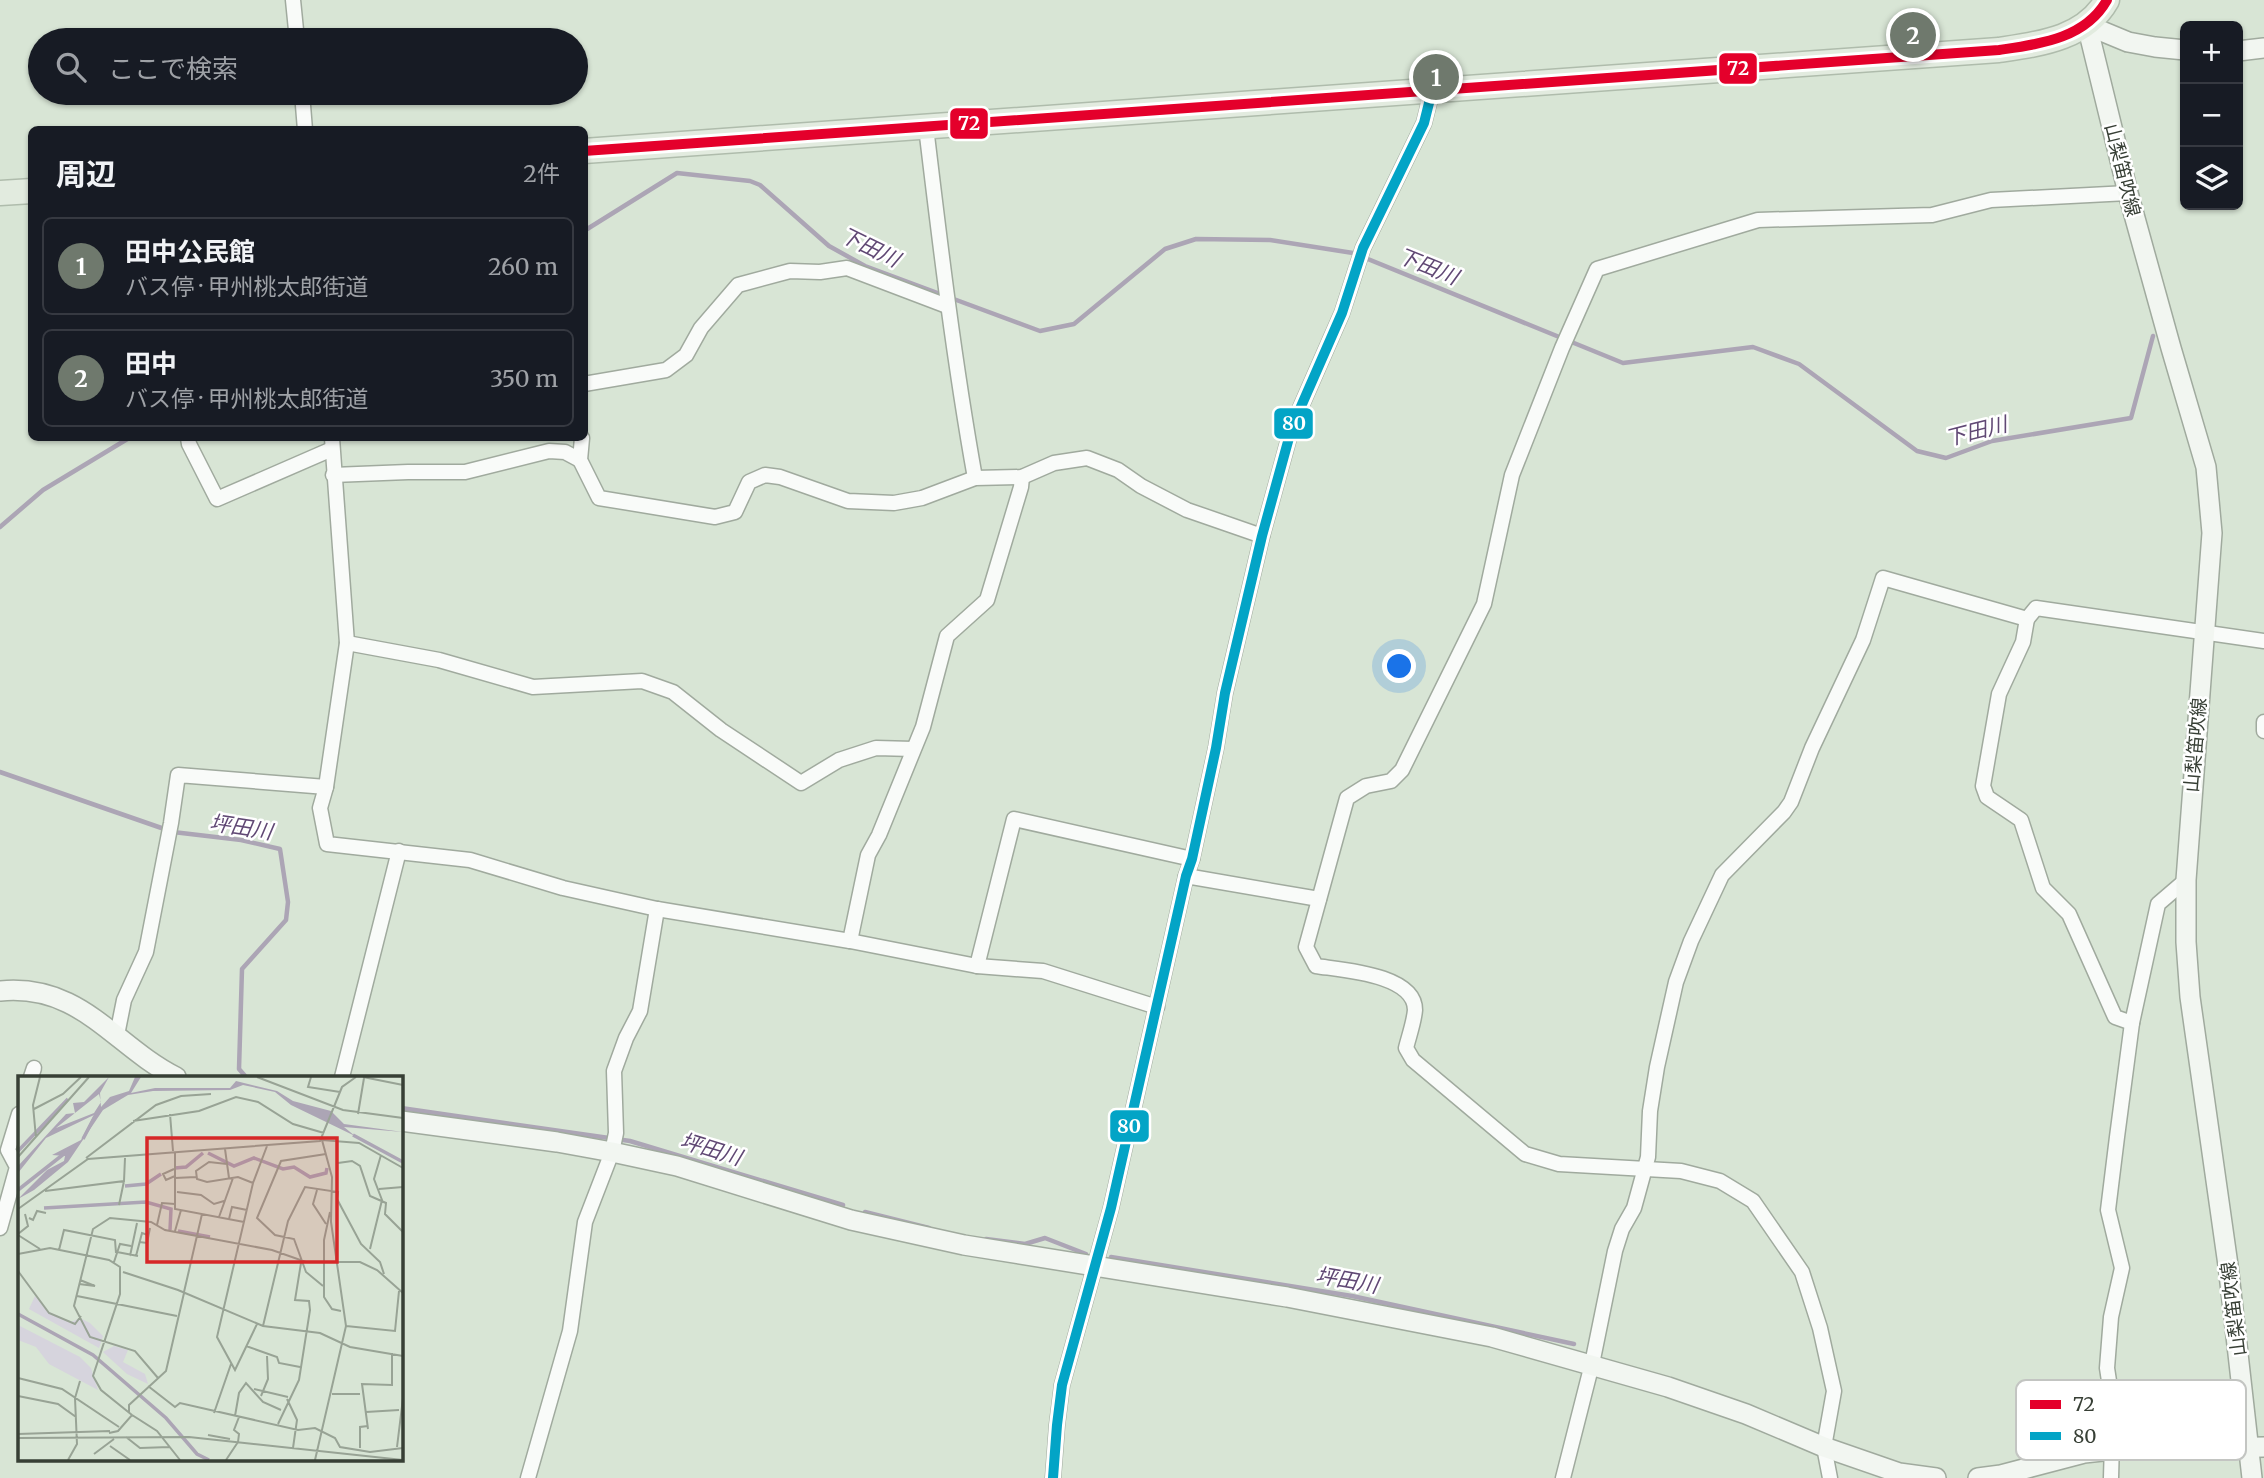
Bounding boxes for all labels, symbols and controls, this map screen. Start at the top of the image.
pin: 2 [1890,9,1936,61]
map controls [2180,21,2243,210]
button: + [2180,21,2243,84]
search box [28,28,588,105]
icon: search [52,48,90,86]
pin: 1 [1413,51,1459,103]
text: ここで検索 [108,52,238,85]
line badge: 72 [1718,52,1758,85]
text: 72 [1727,56,1749,80]
button: − [2180,84,2243,147]
line badge: 72 [949,107,989,140]
text: 72 [958,111,980,135]
street label: 山梨笛吹線 [2100,121,2146,219]
button: layers [2180,147,2243,210]
text: 周辺 [56,155,116,193]
text: 2件 [523,159,560,188]
water label: 下田川 [836,221,906,274]
text: 田中公民館 [125,235,255,268]
water label: 下田川 [1394,242,1464,291]
text: 1 [76,252,86,281]
text: 260 m [488,252,558,281]
text: バス停 · 甲州桃太郎街道 [125,272,369,301]
text: 田中 [125,347,177,380]
text: 2 [74,364,88,393]
text: 350 m [490,364,558,393]
text: バス停 · 甲州桃太郎街道 [125,384,369,413]
line badge: 80 [1273,407,1314,440]
water label: 下田川 [1942,410,2012,452]
text: 80 [1282,411,1306,435]
your location [1382,649,1416,683]
street label: 山梨笛吹線 [2179,697,2211,793]
water label: 坪田川 [208,809,276,846]
inset map [18,1076,402,1460]
line badge: 80 [1109,1109,1150,1143]
text: 80 [1117,1114,1141,1138]
water label: 坪田川 [677,1127,747,1172]
street label: 山梨笛吹線 [2215,1260,2251,1358]
water label: 坪田川 [1314,1261,1382,1299]
legend [2016,1380,2246,1460]
text: 72 [2073,1392,2095,1416]
text: 80 [2073,1424,2097,1448]

